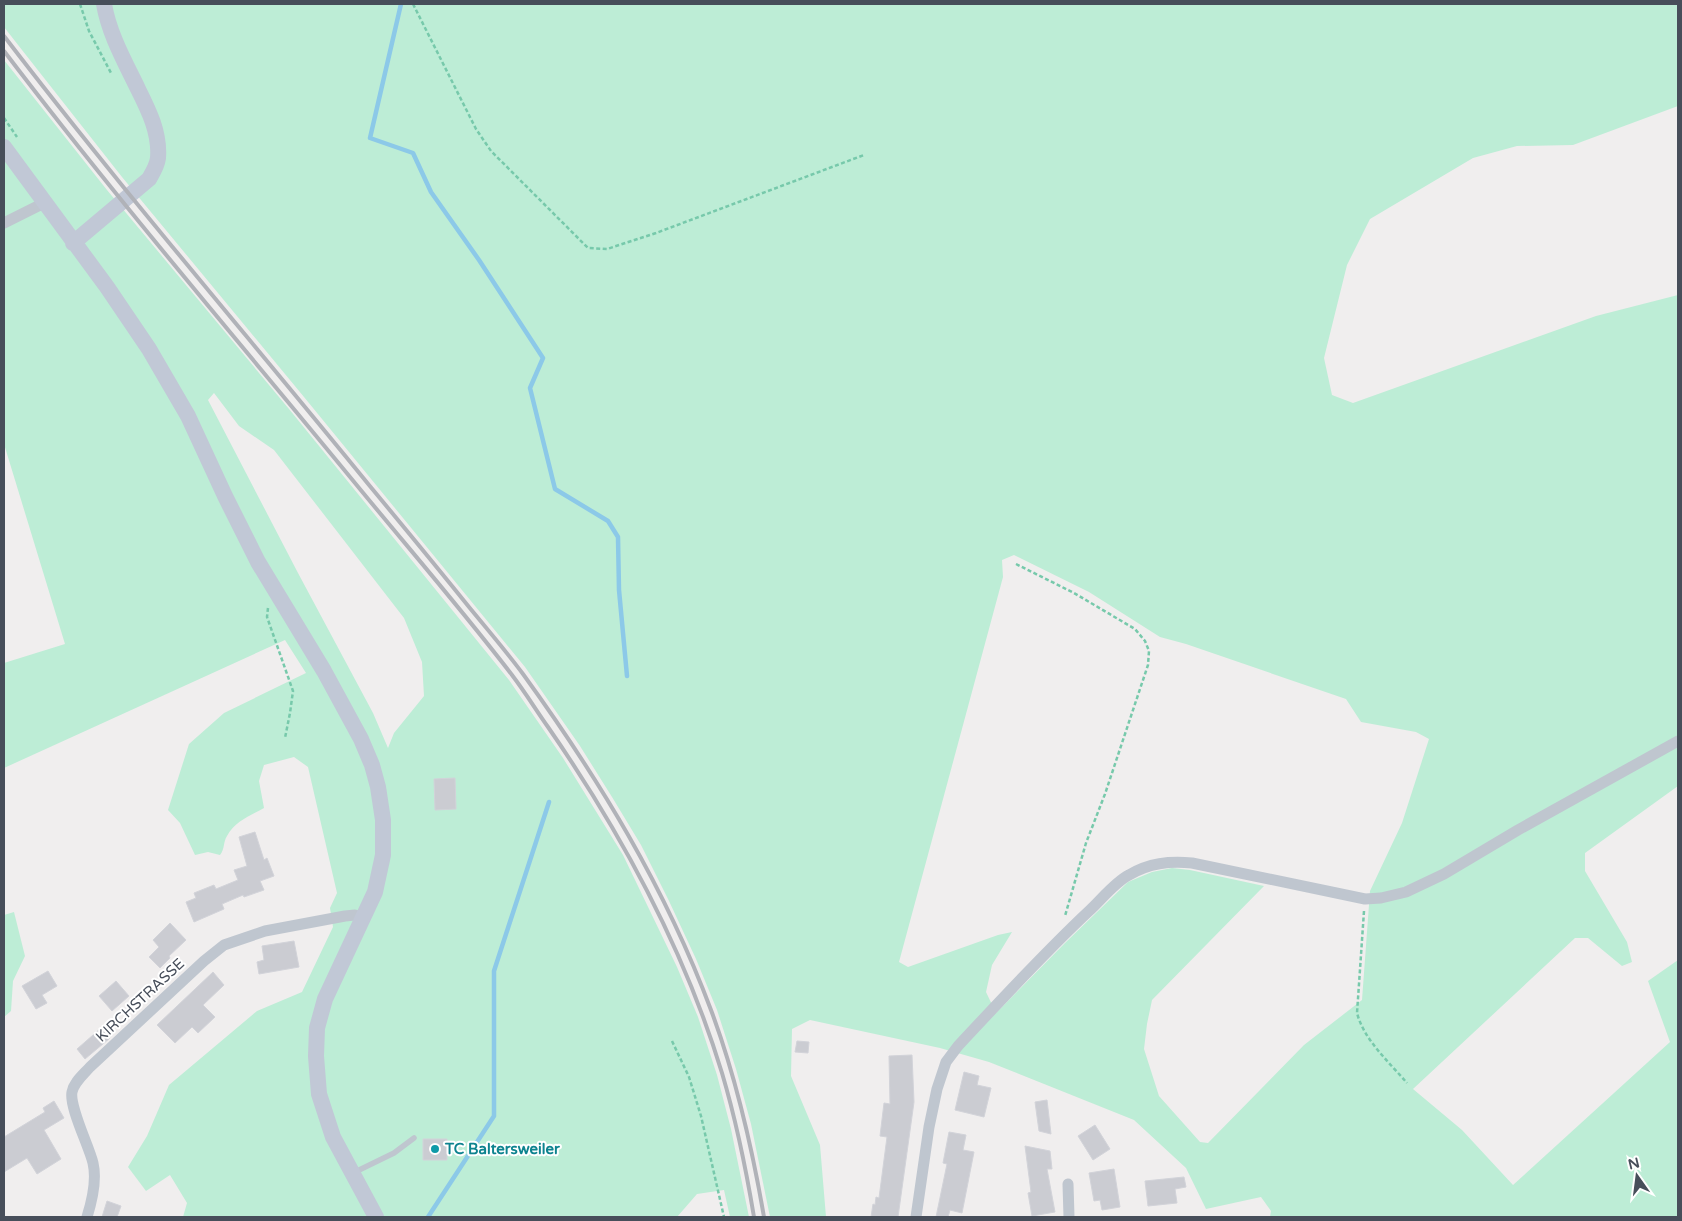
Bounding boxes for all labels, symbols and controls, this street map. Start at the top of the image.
street label: KIRCHSTRASSE [92,954,188,1046]
place label: TC Baltersweiler [444,1140,560,1158]
marker: TC Baltersweiler [429,1143,441,1155]
north arrow [1612,1151,1662,1201]
text: N [1626,1154,1641,1173]

